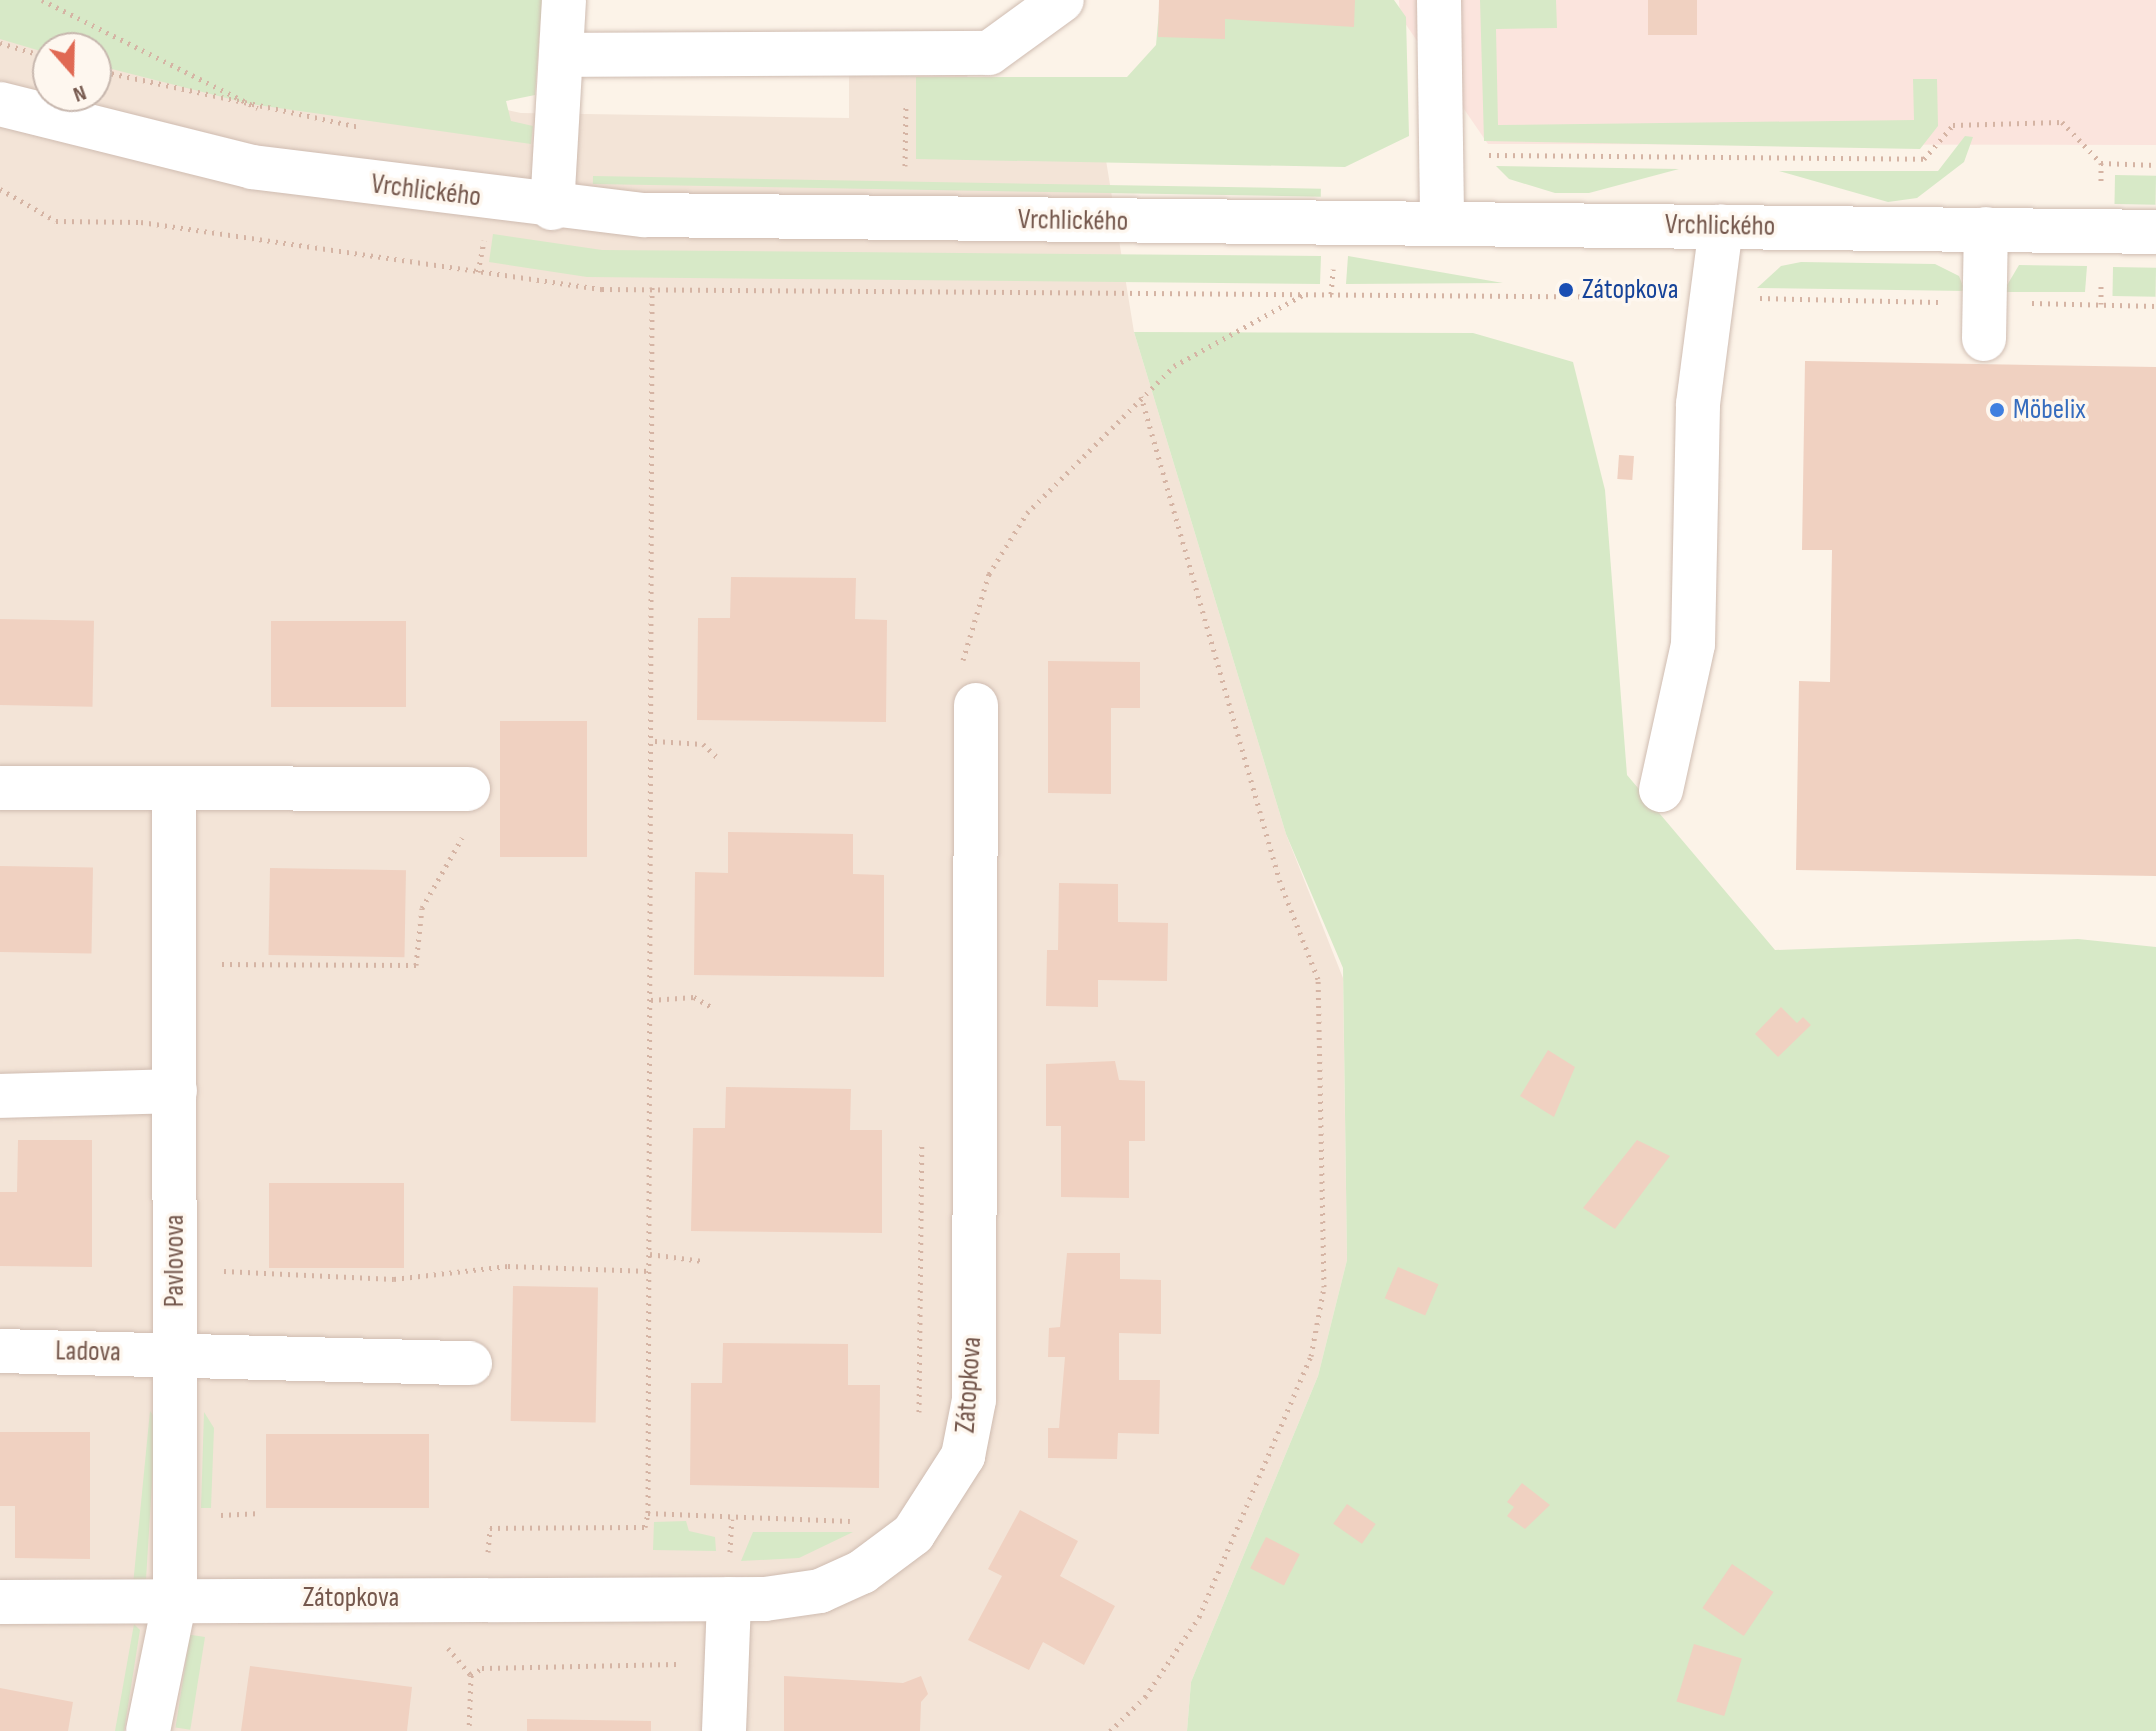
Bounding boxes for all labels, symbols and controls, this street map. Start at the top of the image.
north arrow [32,32,112,112]
text: N [70,78,90,108]
street label: Vrchlického [369,168,483,214]
street label: Vrchlického [1018,203,1128,239]
street label: Vrchlického [1665,208,1775,244]
place label: Zátopkova [1582,273,1678,307]
marker: Zátopkova [1557,281,1575,299]
place label: Möbelix [2013,393,2086,427]
marker: Möbelix [1988,401,2006,419]
street label: Pavlovova [158,1215,192,1307]
street label: Ladova [55,1335,121,1369]
street label: Zátopkova [949,1336,989,1434]
street label: Zátopkova [303,1581,399,1615]

